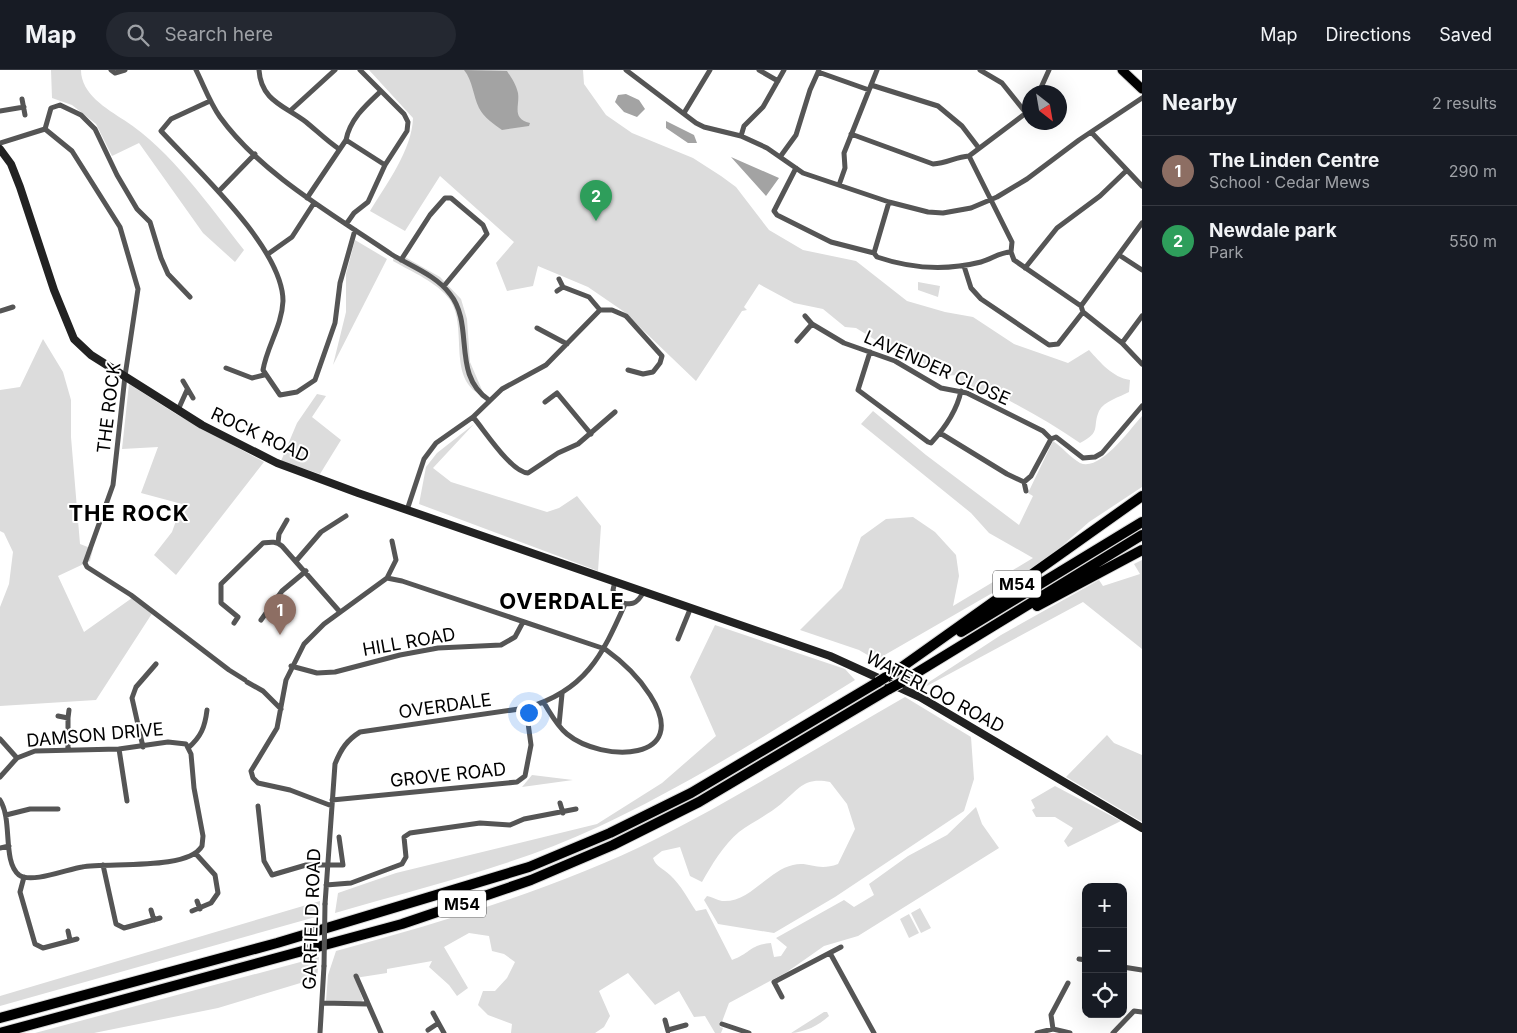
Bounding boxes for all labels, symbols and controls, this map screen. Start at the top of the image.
search box [106,12,456,57]
text: Map [25,20,76,49]
icon: search [124,21,152,49]
text: Search here [164,23,273,46]
text: Map [1260,24,1298,45]
text: Directions [1326,24,1411,45]
text: Saved [1439,24,1492,45]
north arrow [1022,85,1067,130]
text: Nearby [1162,90,1237,115]
text: 2 results [1432,93,1497,113]
text: The Linden Centre [1209,149,1379,172]
text: 1 [1175,161,1181,181]
text: 290 m [1449,161,1497,181]
text: School · Cedar Mews [1209,172,1370,192]
pin: 2 [580,180,612,221]
text: Newdale park [1209,219,1337,242]
text: 2 [1173,231,1183,251]
text: 550 m [1449,231,1497,251]
text: Park [1209,242,1243,262]
street label: LAVENDER CLOSE [861,326,1013,409]
street label: THE ROCK [93,361,124,455]
street label: ROCK ROAD [208,403,313,466]
district label: THE ROCK [68,500,190,526]
road number: M54 [993,570,1041,598]
district label: OVERDALE [499,588,625,614]
pin: 1 [264,594,296,635]
street label: HILL ROAD [361,623,457,660]
street label: WATERLOO ROAD [862,646,1008,737]
street label: OVERDALE [397,689,493,722]
your location [516,700,542,726]
street label: DAMSON DRIVE [25,718,164,751]
street label: GROVE ROAD [389,758,507,791]
street label: GARFIELD ROAD [299,848,324,990]
map controls [1082,883,1127,1018]
button: + [1082,883,1127,928]
road number: M54 [438,891,486,918]
button: − [1082,928,1127,973]
button: locate [1082,973,1127,1018]

